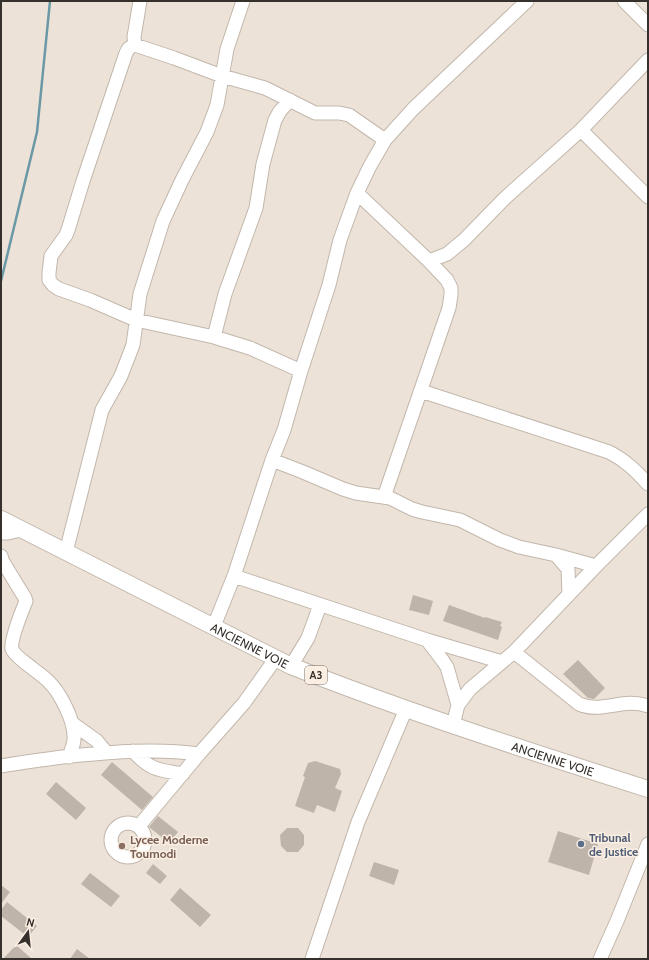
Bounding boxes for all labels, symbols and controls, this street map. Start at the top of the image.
street label: ANCIENNE VOIE [208,619,292,671]
road number: A3 [305,666,327,684]
street label: ANCIENNE VOIE [510,738,596,779]
place label: Tribunal de Justice [589,830,638,859]
place label: Lycee Moderne Toumodi [130,832,208,861]
marker: Tribunal de Justice [576,839,586,849]
marker: Lycee Moderne Toumodi [117,841,127,851]
north arrow [8,912,48,952]
text: N [25,915,36,930]

